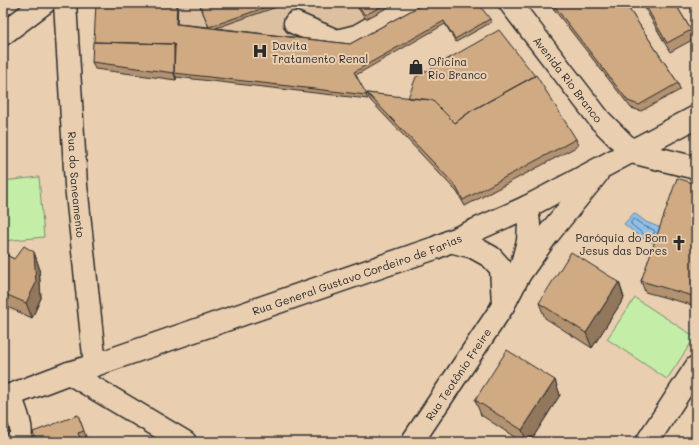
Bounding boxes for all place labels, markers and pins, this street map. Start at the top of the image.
place label: Davita Tratamento Renal [272,38,368,66]
hospital icon: Davita Tratamento Renal [251,42,269,60]
place label: Oficina Rio Branco [428,54,487,82]
shop icon: Oficina Rio Branco [407,58,425,76]
place label: Paróquia do Bom Jesus das Dores [575,230,667,258]
church icon: Paróquia do Bom Jesus das Dores [670,234,688,252]

